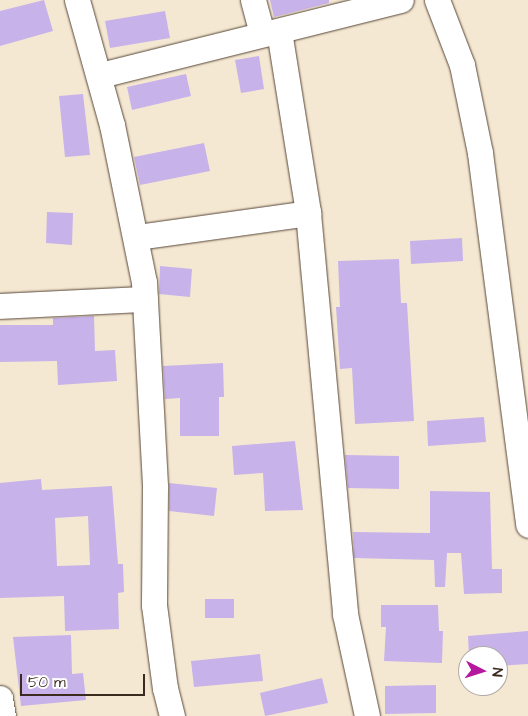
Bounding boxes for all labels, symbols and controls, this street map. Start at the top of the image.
north arrow [458,646,508,696]
scale bar [22,664,148,696]
text: N [487,667,507,677]
text: 50 m [28,672,66,693]

